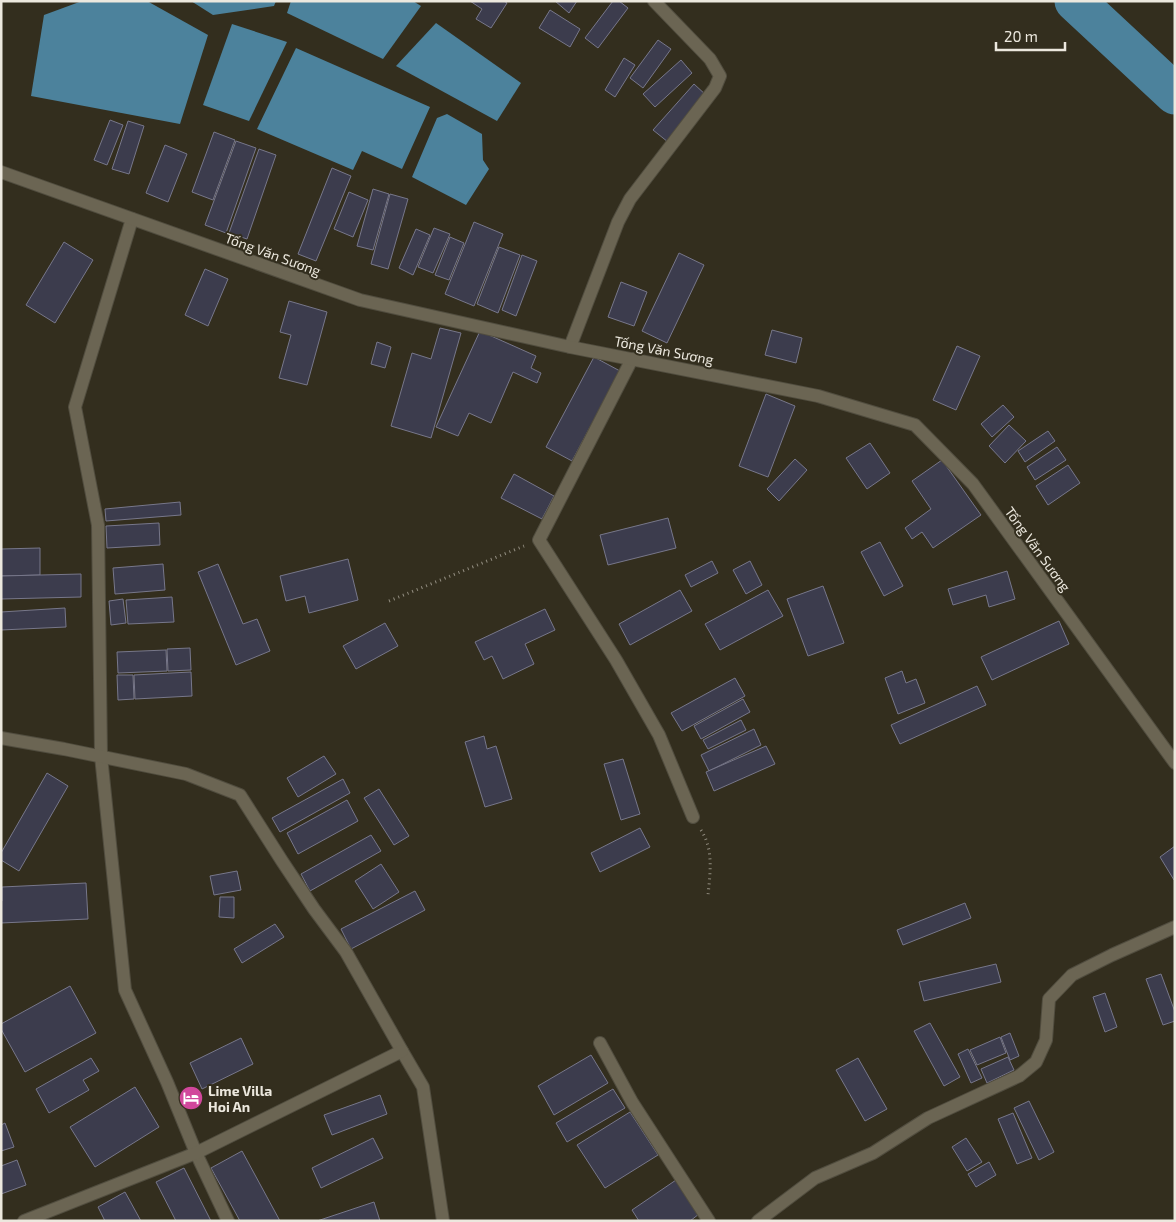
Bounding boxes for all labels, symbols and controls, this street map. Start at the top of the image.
scale bar [996,20,1065,52]
text: 20 m [1004,27,1038,45]
street label: Tống Văn Sương [223,229,323,279]
street label: Tống Văn Sương [613,332,715,368]
street label: Tống Văn Sương [1002,503,1075,595]
place label: Lime Villa Hoi An [208,1082,272,1115]
hotel icon: Lime Villa Hoi An [178,1085,204,1111]

